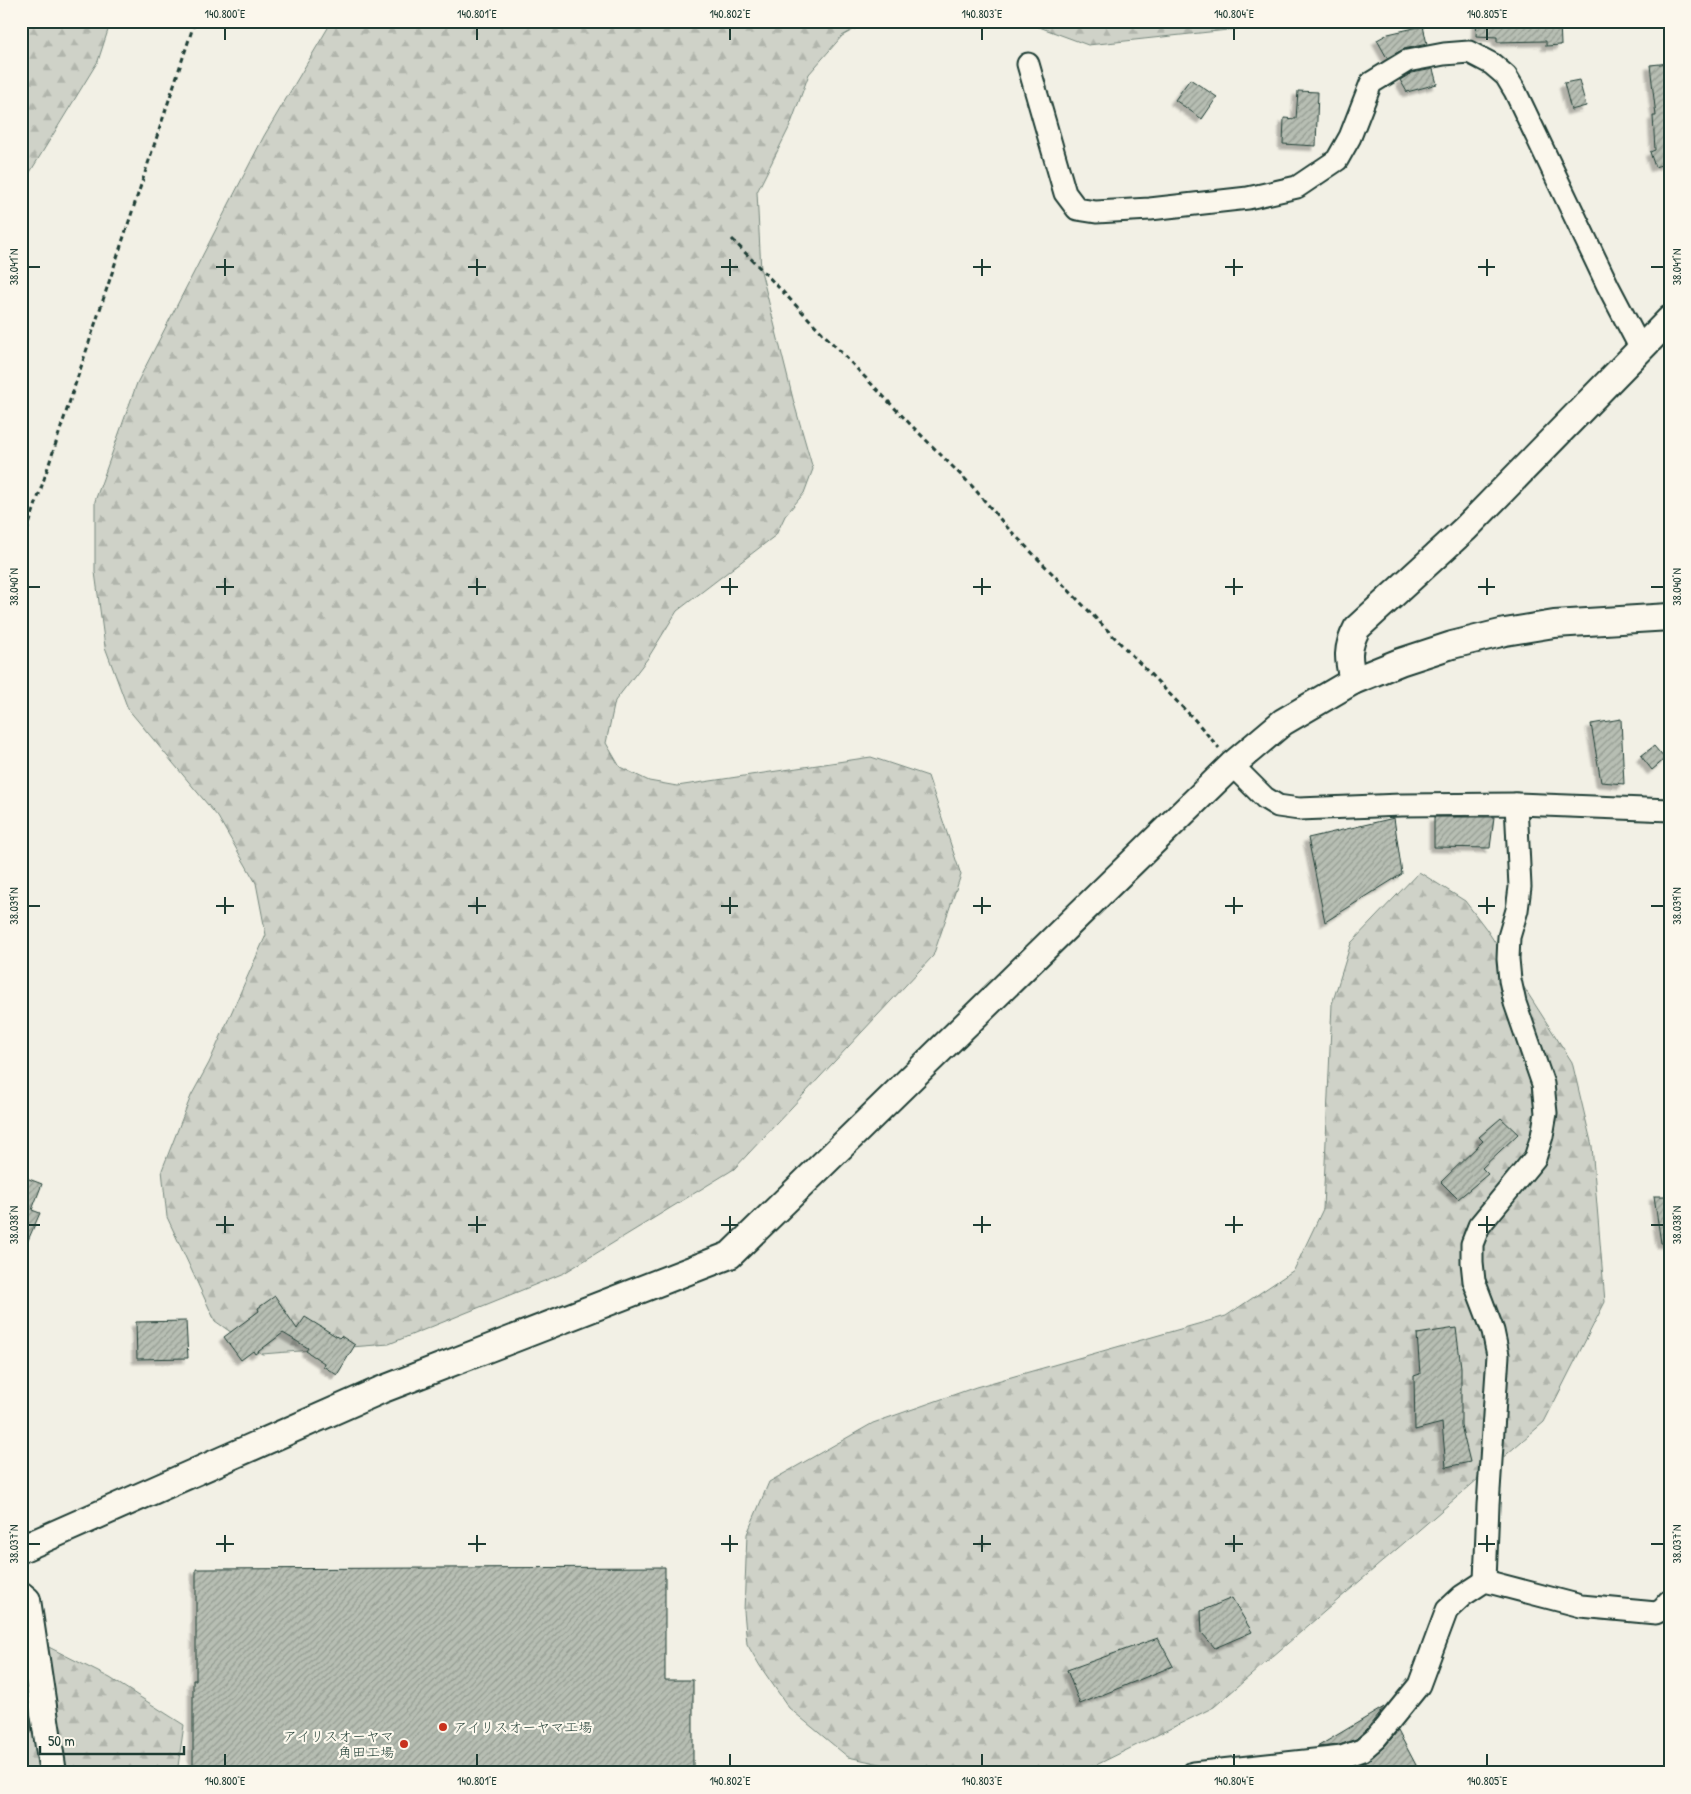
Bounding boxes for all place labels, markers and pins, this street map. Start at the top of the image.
place label: アイリスオーヤマ工場 [453,1717,592,1736]
marker: アイリスオーヤマ工場 [437,1721,449,1733]
place label: アイリスオーヤマ 角田工場 [283,1726,394,1761]
marker: アイリスオーヤマ 角田工場 [398,1738,410,1750]

